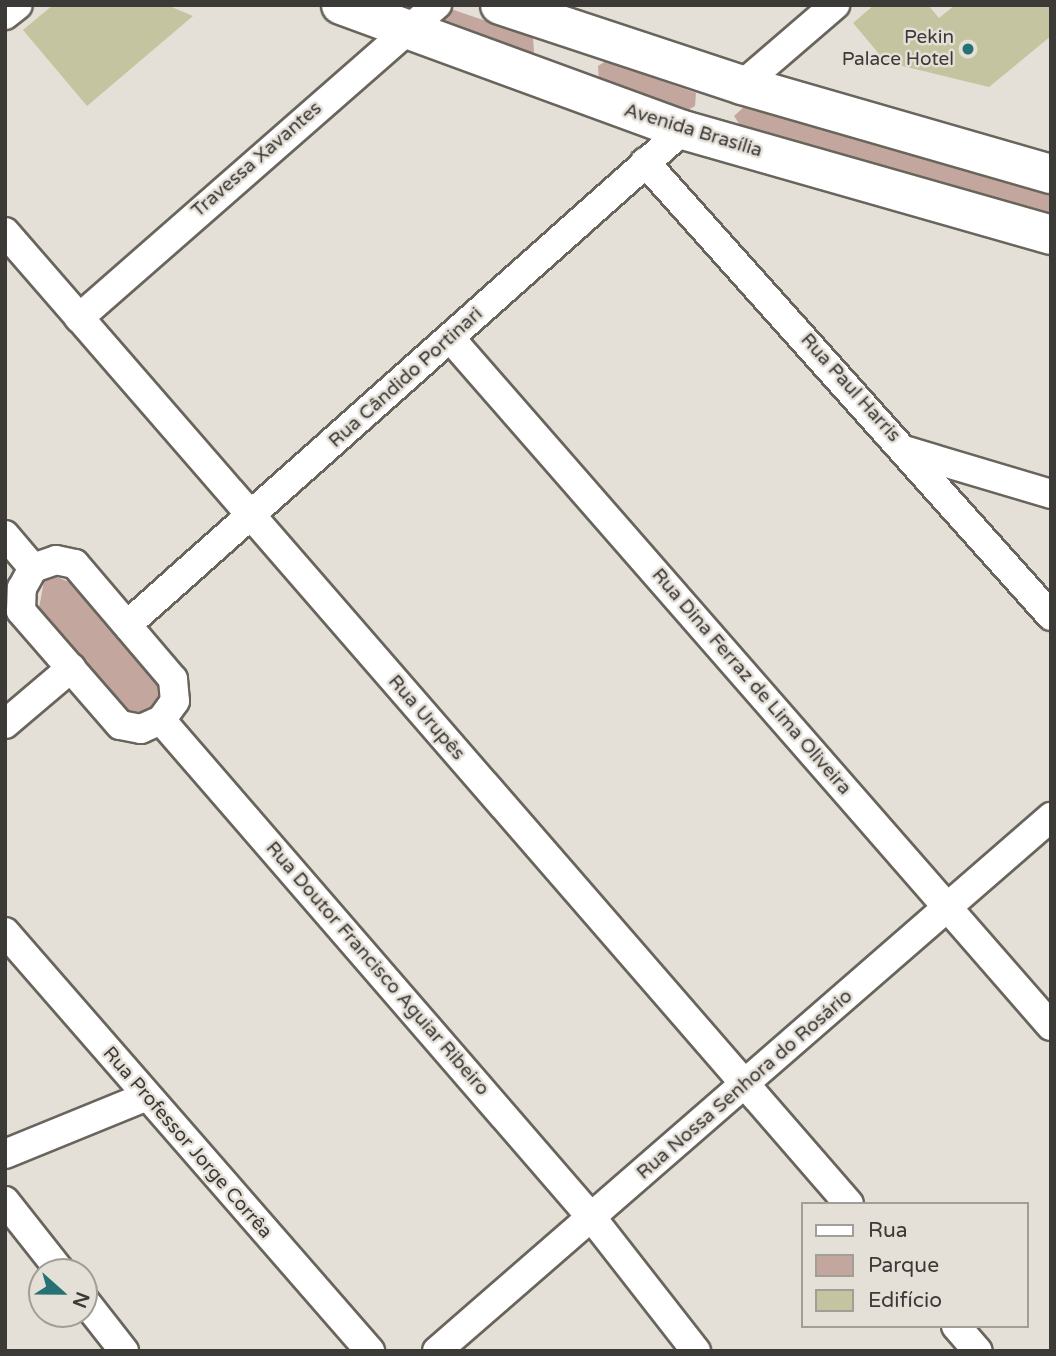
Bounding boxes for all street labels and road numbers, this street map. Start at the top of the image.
street label: Travessa Xavantes [187,97,327,223]
street label: Avenida Brasília [621,99,765,163]
street label: Rua Cândido Portinari [324,303,488,453]
street label: Rua Paul Harris [795,329,905,447]
street label: Rua Dina Ferraz de Lima Oliveira [646,564,856,800]
street label: Rua Urupês [383,671,469,765]
street label: Rua Doutor Francisco Aguiar Ribeiro [260,837,494,1101]
street label: Rua Nossa Senhora do Rosário [633,985,857,1185]
street label: Rua Professor Jorge Corrêa [98,1043,276,1243]

